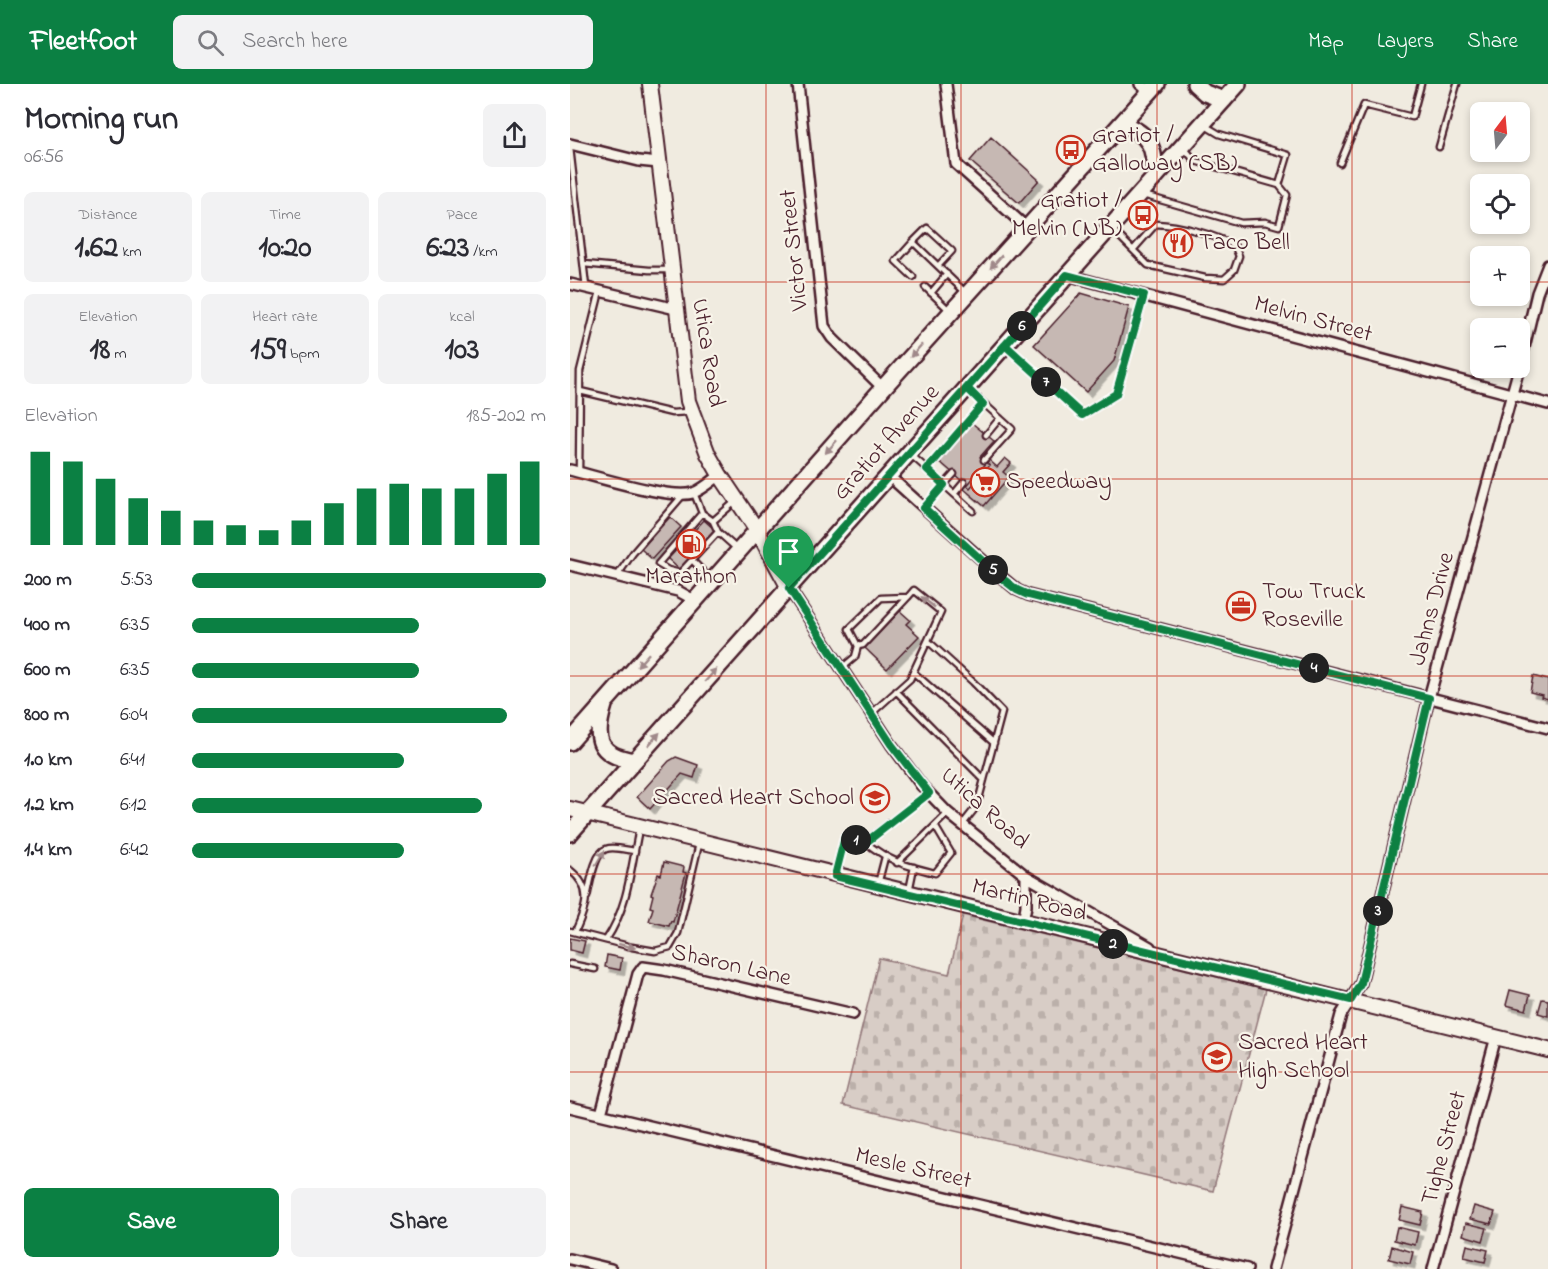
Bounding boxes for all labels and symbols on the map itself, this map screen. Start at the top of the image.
north arrow [1470,102,1530,162]
place label: Gratiot / Galloway (SB) [1092,119,1237,183]
bus stop icon: Gratiot / Galloway (SB) [1055,134,1087,166]
place label: Gratiot / Melvin (NB) [1012,184,1123,247]
street label: Victor Street [771,188,819,313]
bus stop icon: Gratiot / Melvin (NB) [1127,199,1159,231]
place label: Taco Bell [1199,226,1290,261]
restaurant icon: Taco Bell [1162,227,1194,259]
one-way arrow [989,255,1003,270]
street label: Melvin Street [1250,287,1376,353]
street label: Utica Road [681,296,733,410]
pin: 6 [1007,311,1037,341]
one-way arrow [910,343,923,358]
pin: 7 [1031,367,1061,397]
street label: Gratiot Avenue [825,377,949,509]
one-way arrow [825,439,838,454]
place label: Speedway [1006,465,1112,501]
supermarket icon: Speedway [969,466,1001,498]
pin [763,526,814,588]
fuel station icon: Marathon [675,528,707,560]
street label: Jahns Drive [1401,548,1465,670]
pin: 5 [978,555,1008,585]
place label: Marathon [645,560,737,595]
place label: Tow Truck Roseville [1262,575,1366,638]
office icon: Tow Truck Roseville [1225,590,1257,622]
one-way arrow [920,595,936,608]
one-way arrow [637,652,650,667]
pin: 4 [1299,653,1329,683]
one-way arrow [704,668,717,683]
one-way arrow [647,731,661,746]
street label: Utica Road [932,759,1037,859]
place label: Sacred Heart School [652,781,854,816]
school or university icon: Sacred Heart School [859,782,891,814]
pin: 1 [841,825,871,855]
one-way arrow [594,850,605,867]
street label: Martin Road [968,870,1091,932]
pin: 3 [1363,896,1393,926]
pin: 2 [1098,929,1128,959]
street label: Sharon Lane [668,935,795,997]
one-way arrow [617,941,636,951]
place label: Sacred Heart High School [1238,1026,1368,1089]
school or university icon: Sacred Heart High School [1201,1041,1233,1073]
street label: Tighe Street [1413,1087,1477,1209]
street label: Mesle Street [851,1139,975,1199]

